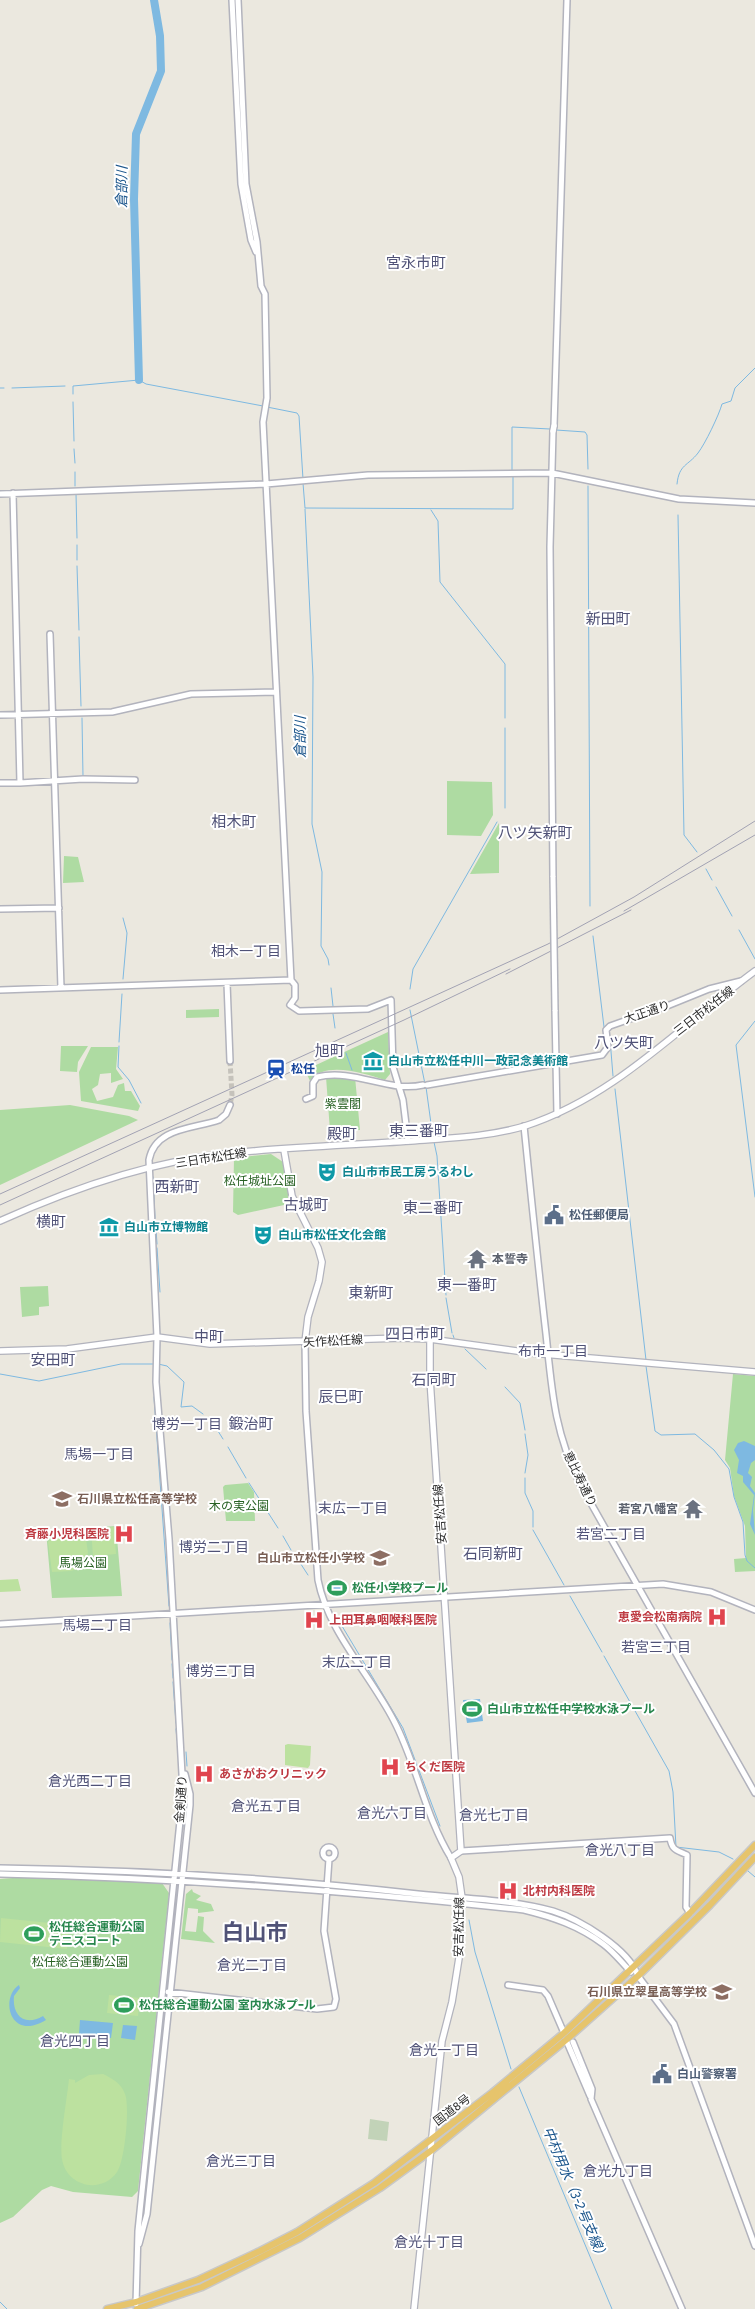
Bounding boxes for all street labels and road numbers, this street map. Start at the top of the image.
street label: 三日市松任線 [671,983,737,1039]
street label: 大正通り [622,998,672,1026]
street label: 三日市松任線 [174,1145,248,1171]
street label: 矢作松任線 [303,1332,363,1350]
street label: 恵比寿通り [561,1449,599,1509]
street label: 安吉松任線 [431,1484,449,1544]
street label: 金剣通り [172,1775,190,1823]
street label: 安吉松任線 [451,1897,467,1957]
street label: 国道8号 [431,2092,473,2128]

